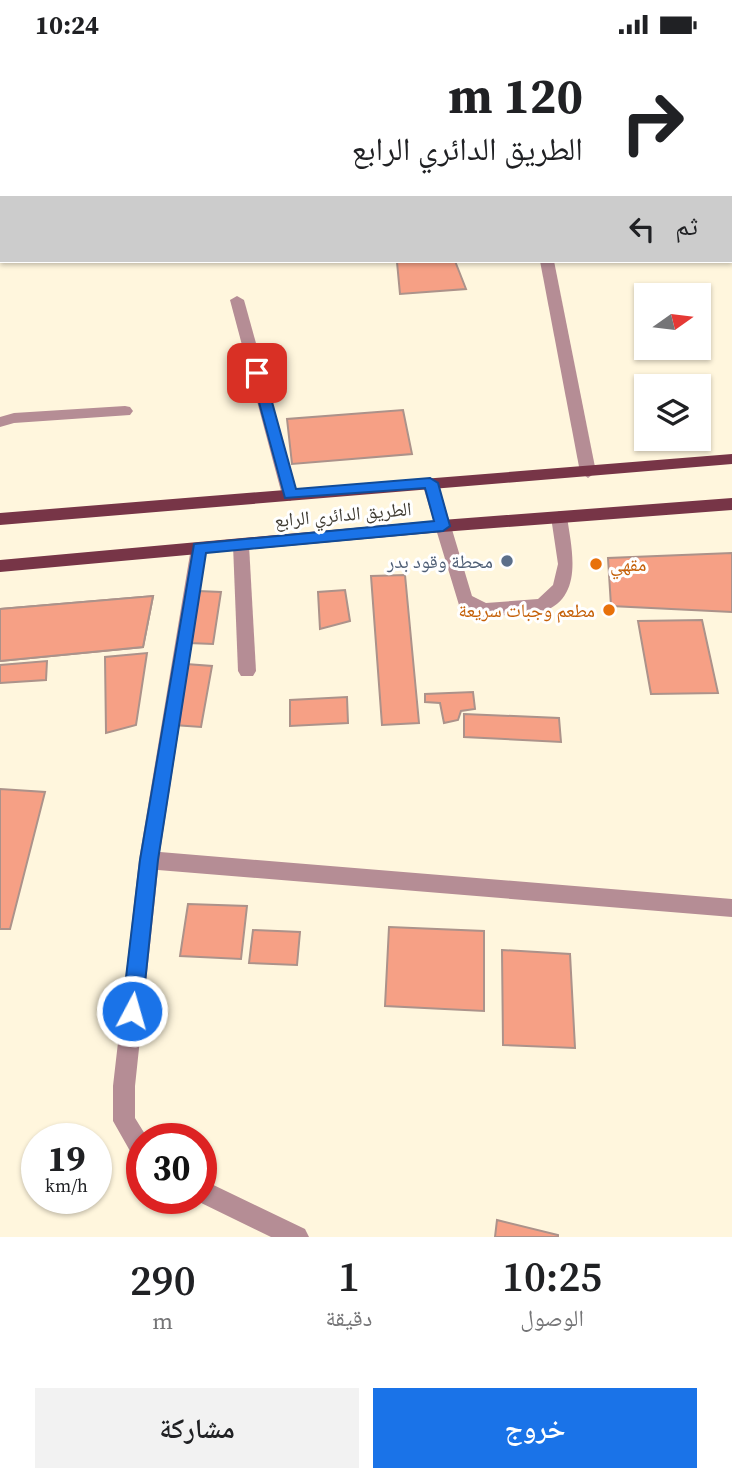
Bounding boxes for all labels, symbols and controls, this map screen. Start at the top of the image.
text: 10:24 [35,7,99,43]
text: 120 m [448,62,583,129]
icon: right [607,77,698,168]
text: الطريق الدائري الرابع [351,127,583,171]
text: ثم [675,208,698,244]
icon: left [623,210,661,248]
north arrow [634,283,710,361]
map controls [634,283,711,451]
pin [227,343,287,403]
icon: arrive [238,354,276,392]
button: layers [634,374,711,451]
street label: الطريق الدائري الرابع [273,495,413,536]
place label: محطة وقود بدر [386,548,493,574]
place label: مقهي [610,551,646,580]
marker: محطة وقود بدر [499,553,515,569]
marker: مقهي [588,556,604,572]
place label: مطعم وجبات سريعة [458,597,595,623]
marker: مطعم وجبات سريعة [601,602,617,618]
position arrow [95,974,169,1048]
speed limit sign: 30 [126,1123,217,1214]
text: 19 [48,1135,85,1183]
text: km/h [45,1173,88,1198]
text: 1 [338,1247,360,1305]
text: 10:25 [502,1247,602,1305]
text: 290 [130,1251,196,1309]
text: دقيقة [325,1302,372,1334]
text: الوصول [520,1302,584,1334]
text: m [152,1305,173,1337]
button: مشاركة [35,1388,359,1468]
button: خروج [373,1388,697,1468]

